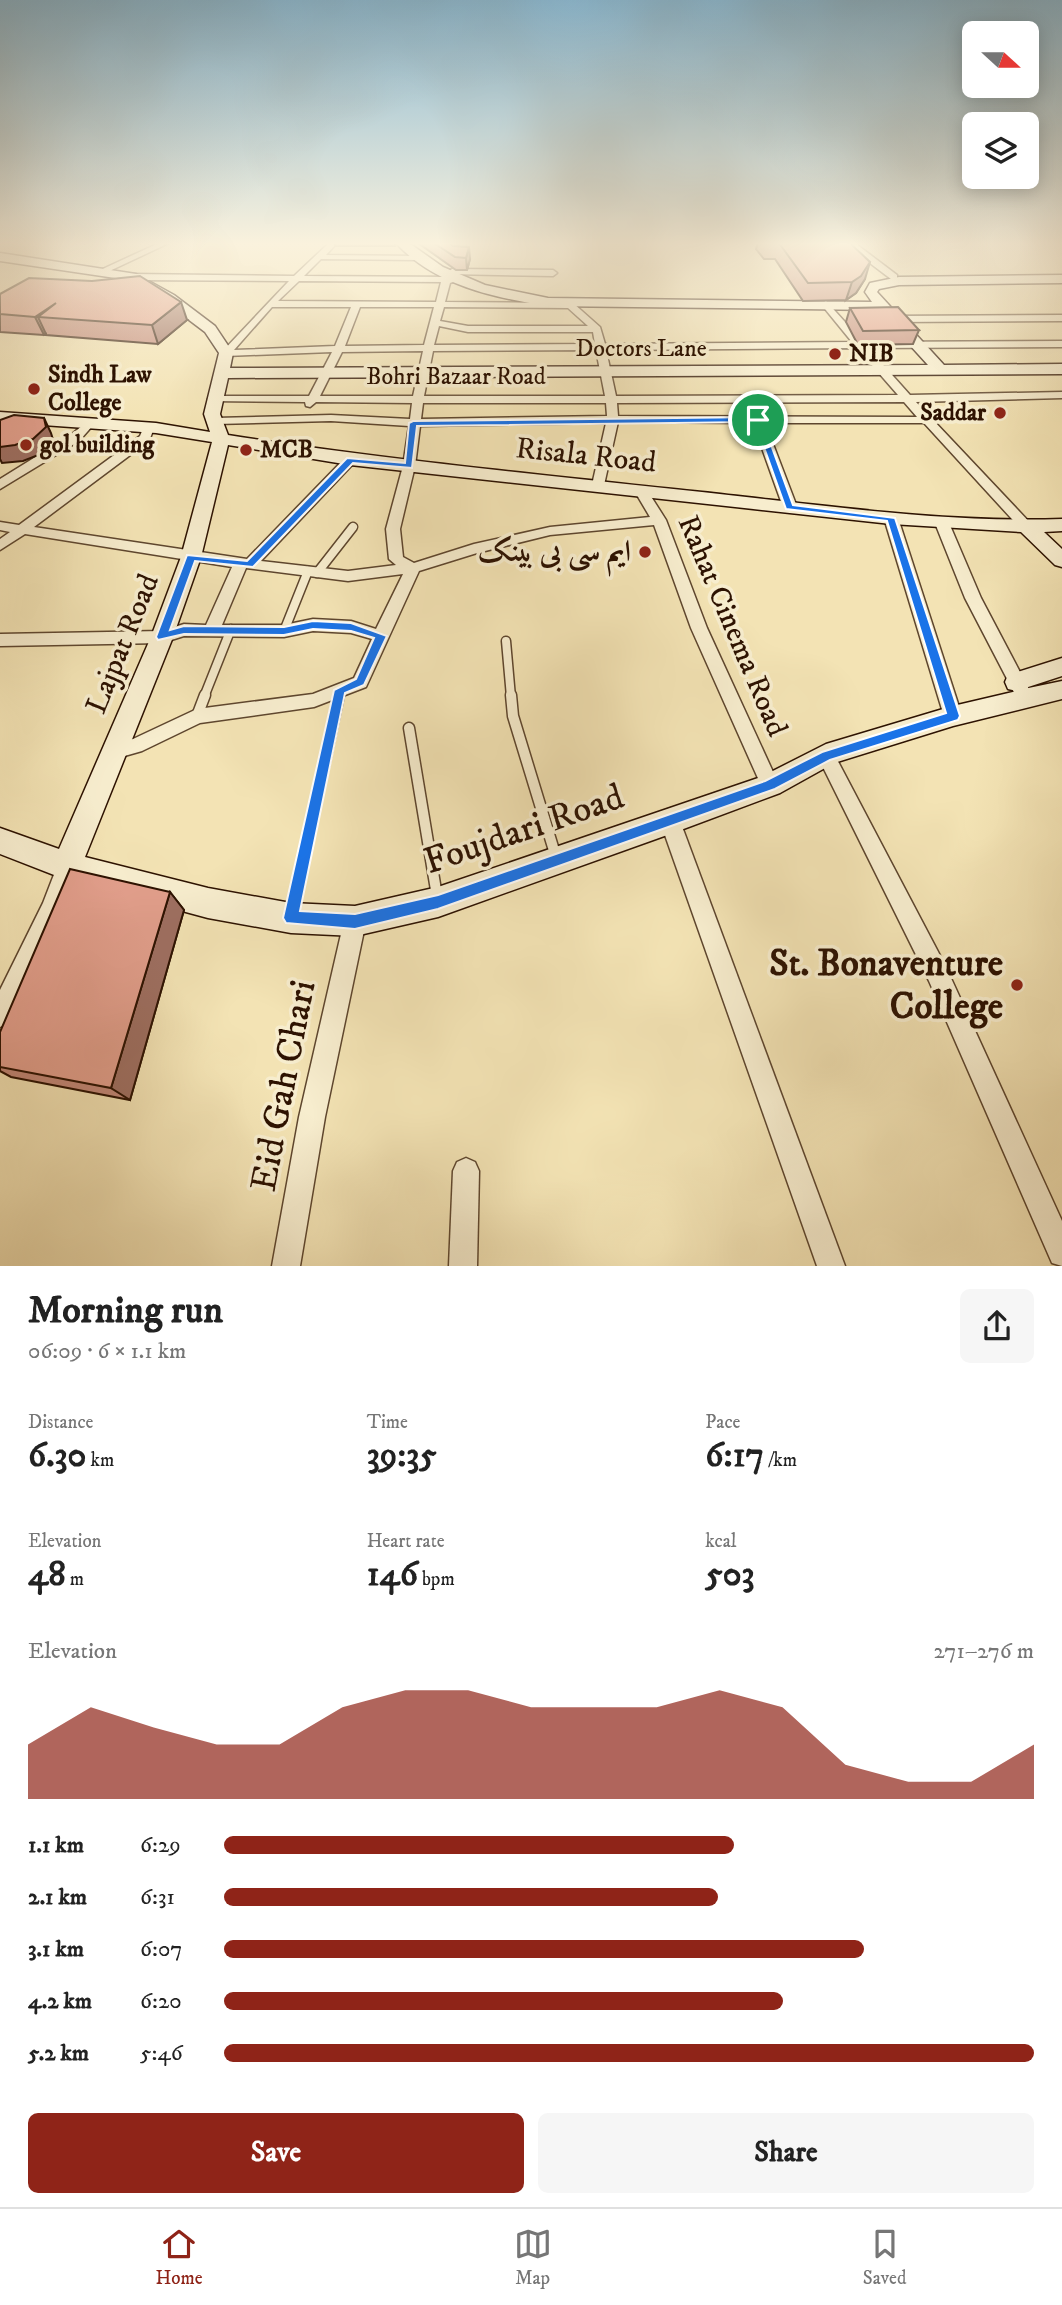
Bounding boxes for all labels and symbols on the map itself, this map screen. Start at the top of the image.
north arrow [962,21,1040,98]
street label: Doctors Lane [575,334,707,364]
place label: NIB [849,339,894,369]
marker: NIB [827,346,843,362]
place label: Sindh Law College [48,360,152,418]
street label: Bohri Bazaar Road [366,362,546,392]
marker: Sindh Law College [26,381,42,397]
pin [728,390,788,450]
place label: Saddar [920,398,987,428]
marker: Saddar [992,405,1008,421]
place label: gol building [39,430,156,460]
street label: Risala Road [514,430,658,482]
place label: MCB [260,435,313,465]
marker: gol building [18,437,34,453]
marker: MCB [238,442,254,458]
street label: Rahat Cinema Road [669,510,795,742]
place label: ایم سی بی بینک [478,534,631,577]
marker: ایم سی بی بینک [637,544,653,560]
street label: Lajpat Road [78,569,168,719]
street label: Foujdari Road [418,774,631,886]
place label: St. Bonaventure College [769,941,1003,1031]
street label: Eid Gah Chari [241,976,327,1196]
marker: St. Bonaventure College [1009,977,1025,993]

